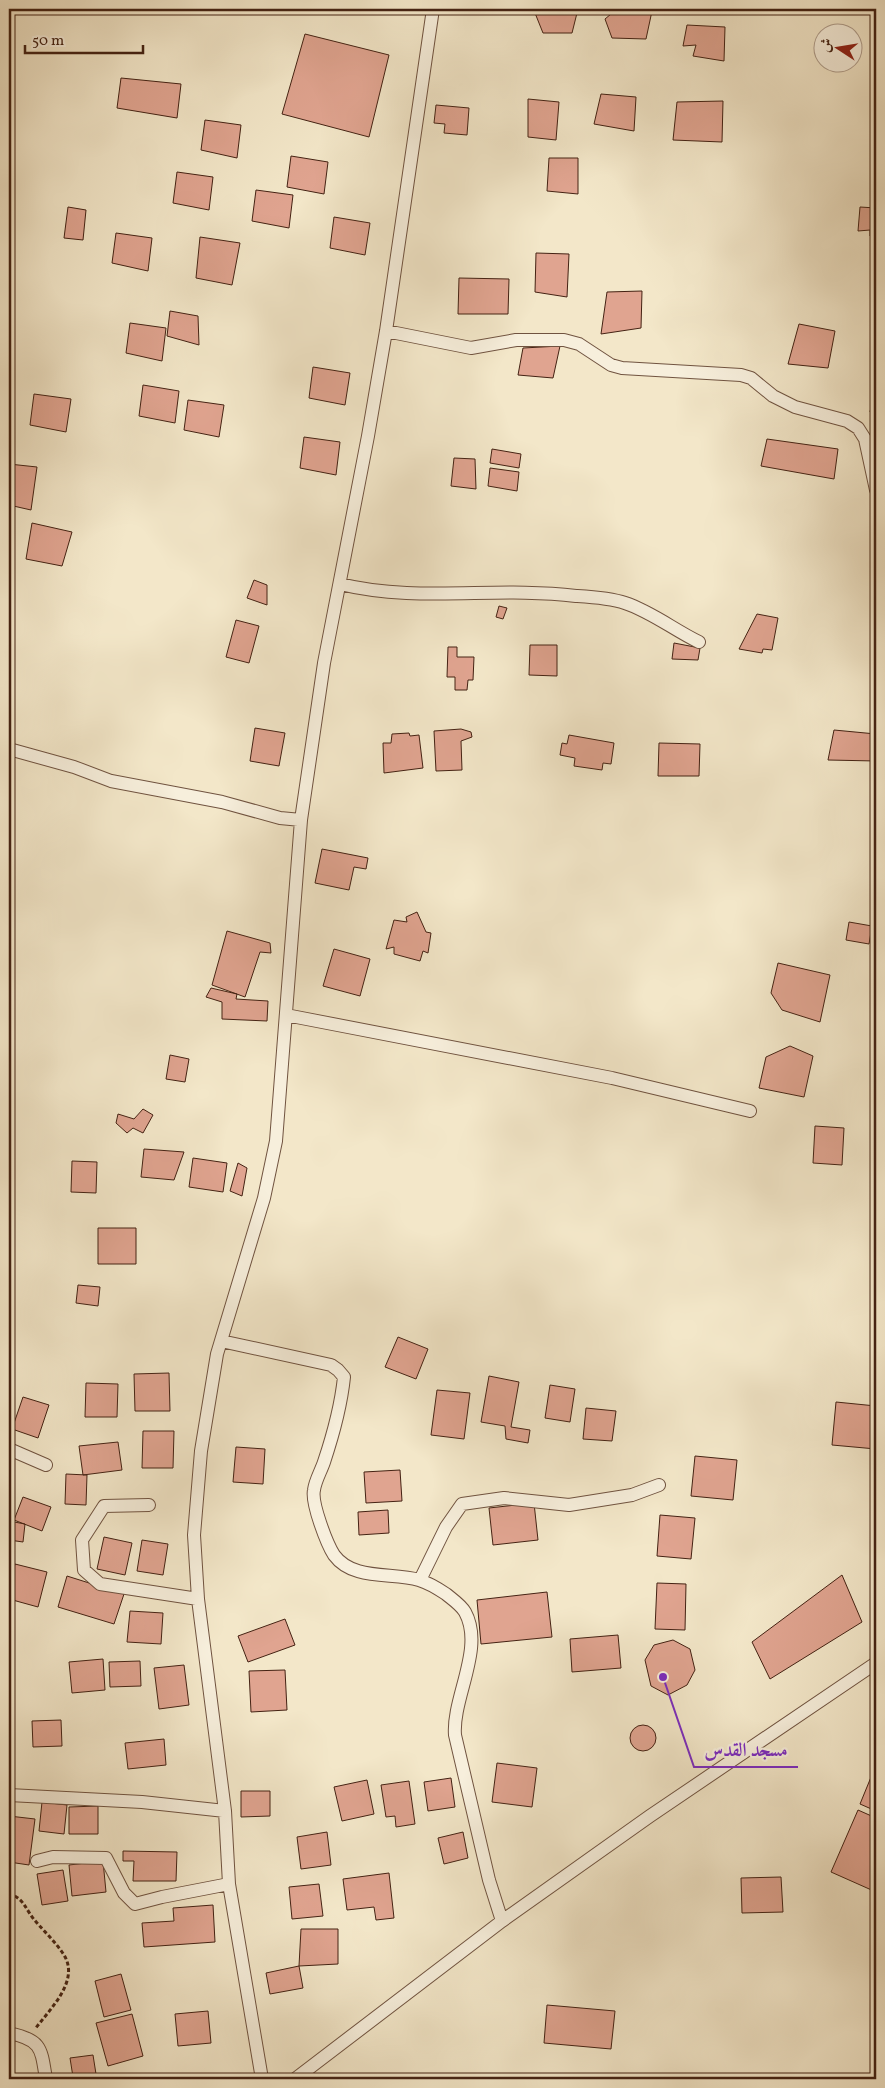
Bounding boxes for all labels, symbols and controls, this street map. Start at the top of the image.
scale bar [25,22,142,54]
north arrow [812,22,862,72]
text: 50 m [32,31,64,52]
text: ش [816,37,838,54]
callout: مسجد القدس [694,1733,798,1767]
text: مسجد القدس [704,1738,788,1764]

